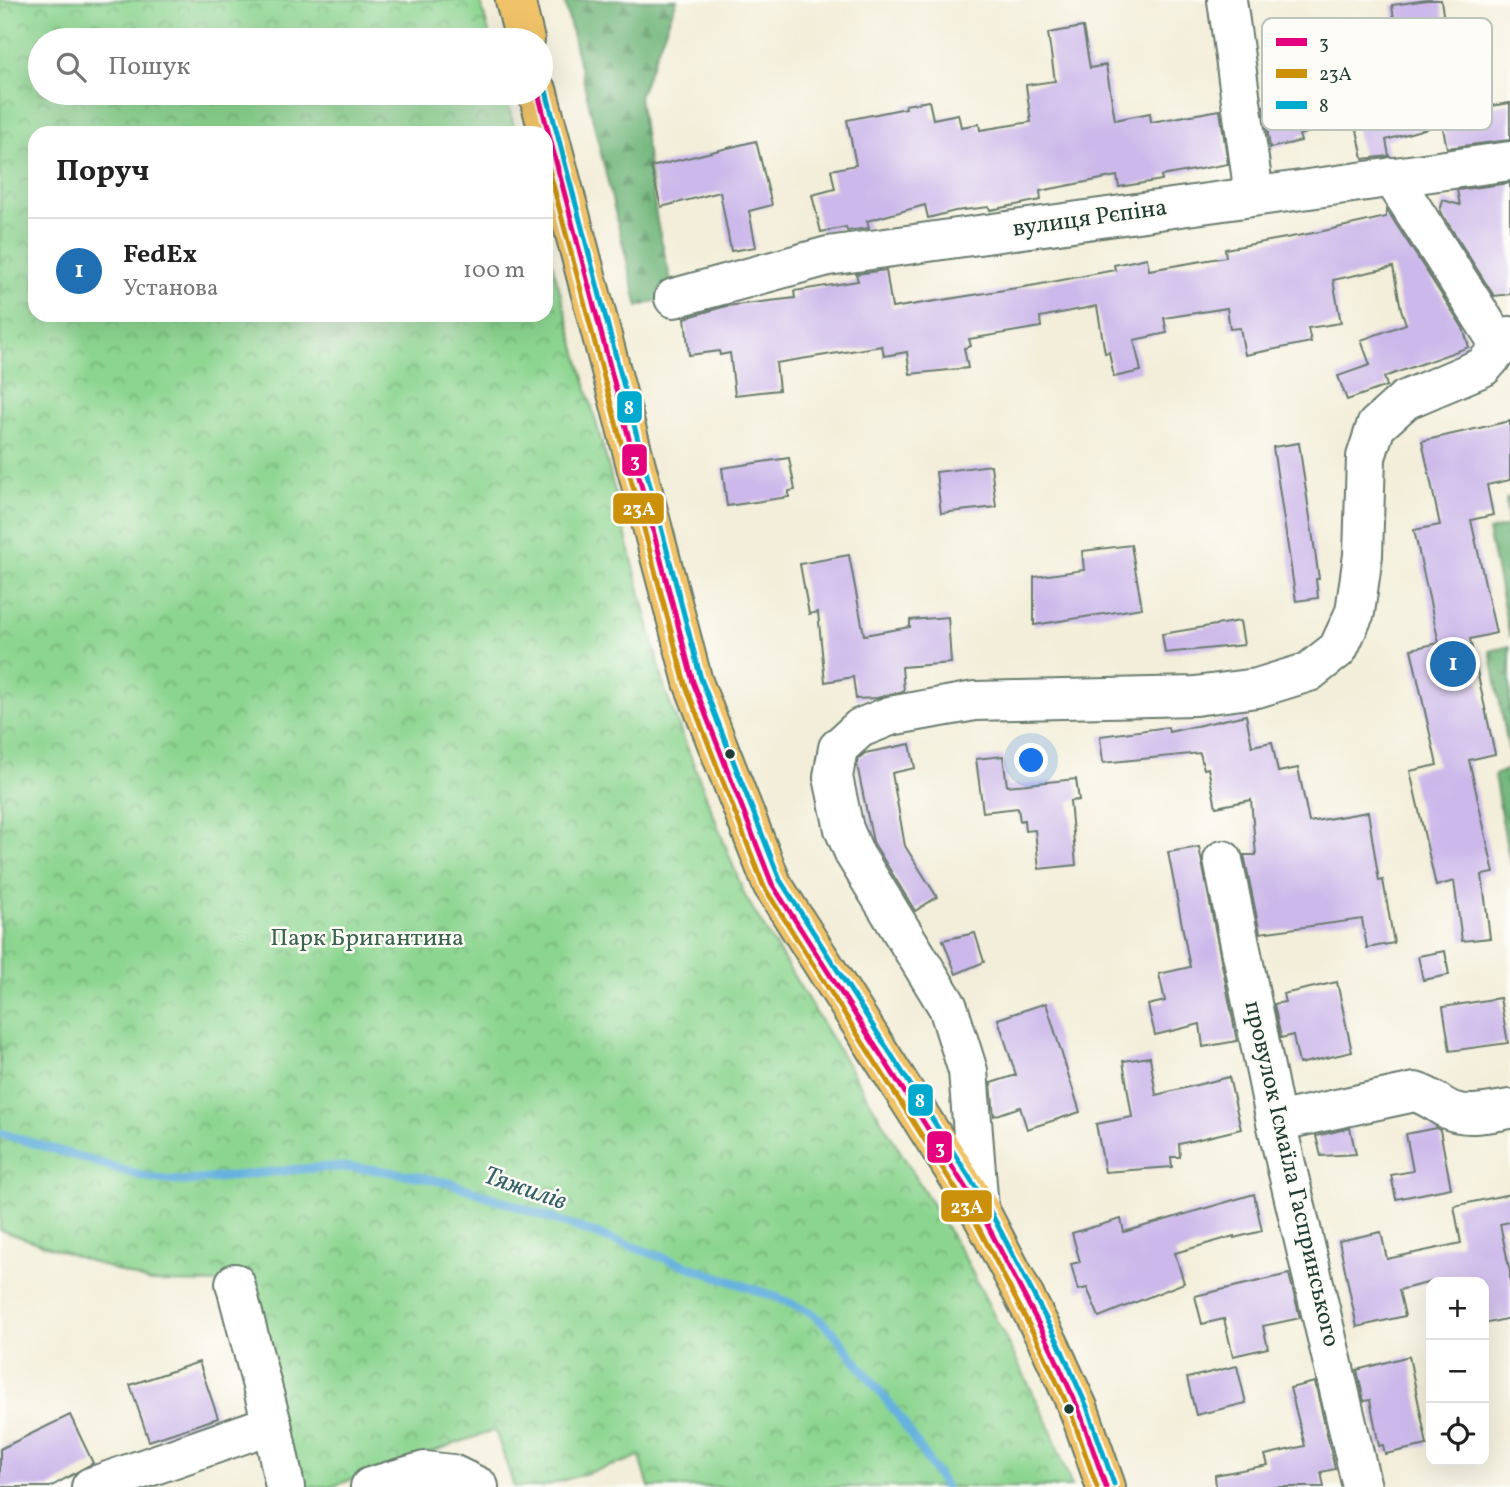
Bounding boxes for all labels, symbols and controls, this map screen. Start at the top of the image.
legend [1262,18,1492,130]
search box [28,28,553,105]
text: 3 [1319,31,1329,57]
icon: search [52,48,90,86]
text: Пошук [108,49,190,85]
text: 23А [1319,62,1352,88]
text: 8 [1319,94,1329,120]
text: Поруч [56,151,149,193]
street label: вулиця Рєпіна [1011,191,1169,247]
text: FedEx [123,237,197,273]
text: 1 [74,255,84,287]
text: 100 m [463,255,525,287]
text: Установа [123,273,218,305]
line badge: 8 [616,390,643,424]
text: 8 [624,396,634,422]
line badge: 3 [621,443,648,477]
text: 3 [630,449,640,475]
line badge: 23А [612,492,665,525]
text: 23А [623,497,656,523]
pin: 1 [1430,638,1476,690]
your location [1014,743,1048,777]
unlabelled marker [723,747,737,761]
park label: Парк Бригантина [270,922,464,956]
street label: провулок Ісмаїла Гаспринського [1235,998,1347,1350]
line badge: 8 [907,1083,934,1117]
text: 8 [915,1089,925,1115]
line badge: 3 [926,1130,953,1164]
text: 3 [935,1136,945,1162]
water label: Тяжилів [479,1158,571,1220]
line badge: 23А [940,1189,993,1223]
text: 23А [951,1195,984,1221]
map controls [1426,1277,1489,1466]
button: + [1426,1277,1489,1340]
button: − [1426,1340,1489,1403]
unlabelled marker [1062,1402,1076,1416]
button: locate [1426,1403,1489,1466]

